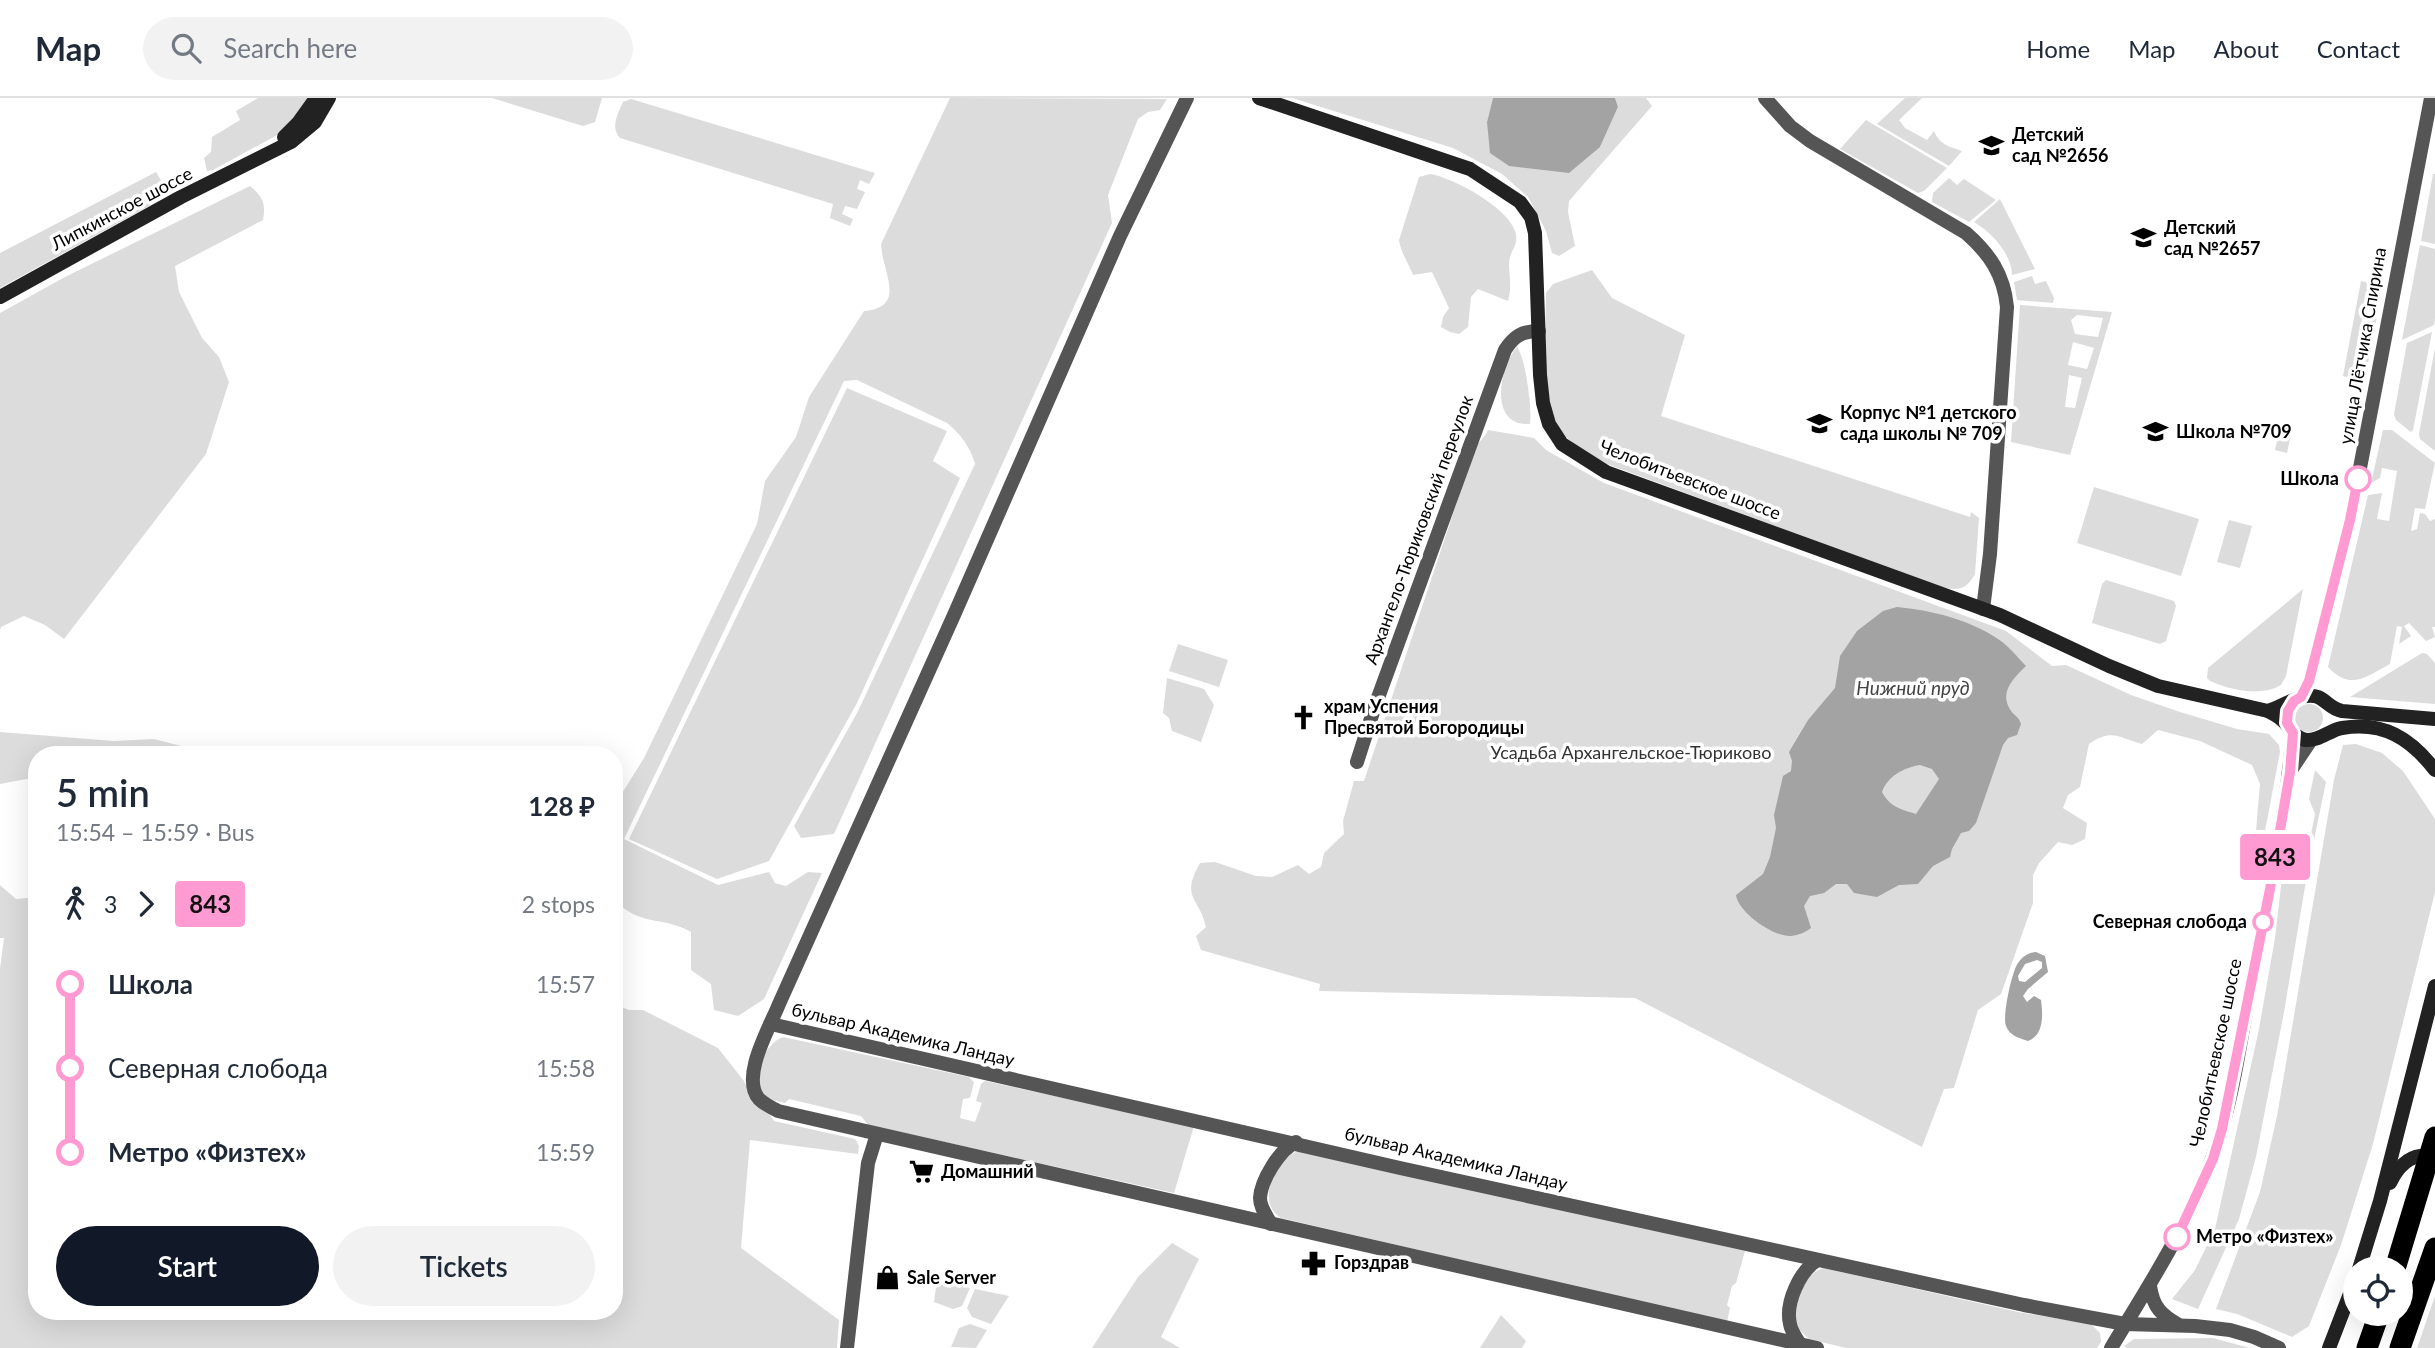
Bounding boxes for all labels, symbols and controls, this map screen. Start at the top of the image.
search box [143,17,633,80]
text: Map [35,28,101,68]
icon: search [167,29,205,67]
text: Search here [223,32,357,64]
text: Home [2026,34,2090,63]
text: Map [2128,34,2176,63]
text: About [2214,34,2279,63]
text: Contact [2317,34,2400,63]
place label: Детский сад №2656 [2012,123,2109,166]
school or university icon: Детский сад №2656 [1978,131,2006,159]
street label: Липкинское шоссе [46,162,196,255]
place label: Детский сад №2657 [2164,216,2261,259]
school or university icon: Детский сад №2657 [2130,224,2158,252]
street label: улица Лётчика Спирина [2334,246,2390,446]
street label: Архангело-Тюриковский переулок [1359,391,1477,667]
place label: Корпус №1 детского сада школы № 709 [1840,401,2017,444]
school or university icon: Корпус №1 детского сада школы № 709 [1806,409,1834,437]
school or university icon: Школа №709 [2142,418,2170,446]
place label: Школа №709 [2176,420,2292,442]
street label: Челобитьевское шоссе [1597,434,1784,524]
marker: Школа [2345,466,2371,492]
place label: Школа [2280,467,2339,489]
water label: Нижний пруд [1856,676,1970,699]
place label: храм Успения Пресвятой Богородицы [1324,695,1524,738]
church icon: храм Успения Пресвятой Богородицы [1290,703,1318,731]
park label: Усадьба Архангельское-Тюриково [1491,741,1771,763]
text: 5 min [56,769,150,815]
text: 128 ₽ [528,790,595,822]
text: 15:54 – 15:59 · Bus [56,818,255,846]
line badge: 843 [2235,834,2315,880]
text: 843 [2254,842,2296,871]
icon: walk [56,885,94,923]
icon: forward [127,885,165,923]
text: 843 [189,889,231,918]
text: 3 [104,890,117,918]
text: 2 stops [522,890,595,918]
place label: Северная слобода [2093,910,2247,932]
marker: Северная слобода [2253,912,2273,932]
street label: Челобитьевское шоссе [2184,957,2246,1149]
text: Школа [108,968,193,1000]
text: 15:57 [536,970,595,998]
street label: бульвар Академика Ландау [790,998,1018,1071]
text: Северная слобода [108,1052,328,1084]
text: 15:58 [536,1054,595,1082]
street label: бульвар Академика Ландау [1343,1122,1571,1195]
text: Метро «Физтех» [108,1136,307,1168]
text: 15:59 [536,1138,595,1166]
supermarket icon: Домашний [907,1158,935,1186]
place label: Домашний [941,1160,1034,1182]
marker: Метро «Физтех» [2164,1224,2190,1250]
place label: Метро «Физтех» [2196,1225,2334,1247]
button: Start [56,1226,319,1306]
button: Tickets [333,1226,595,1306]
pharmacy icon: Горздрав [1300,1249,1328,1277]
place label: Горздрав [1334,1251,1409,1273]
map controls [2343,1256,2413,1326]
button: locate [2343,1256,2413,1326]
shop icon: Sale Server [873,1264,901,1292]
place label: Sale Server [907,1266,996,1288]

